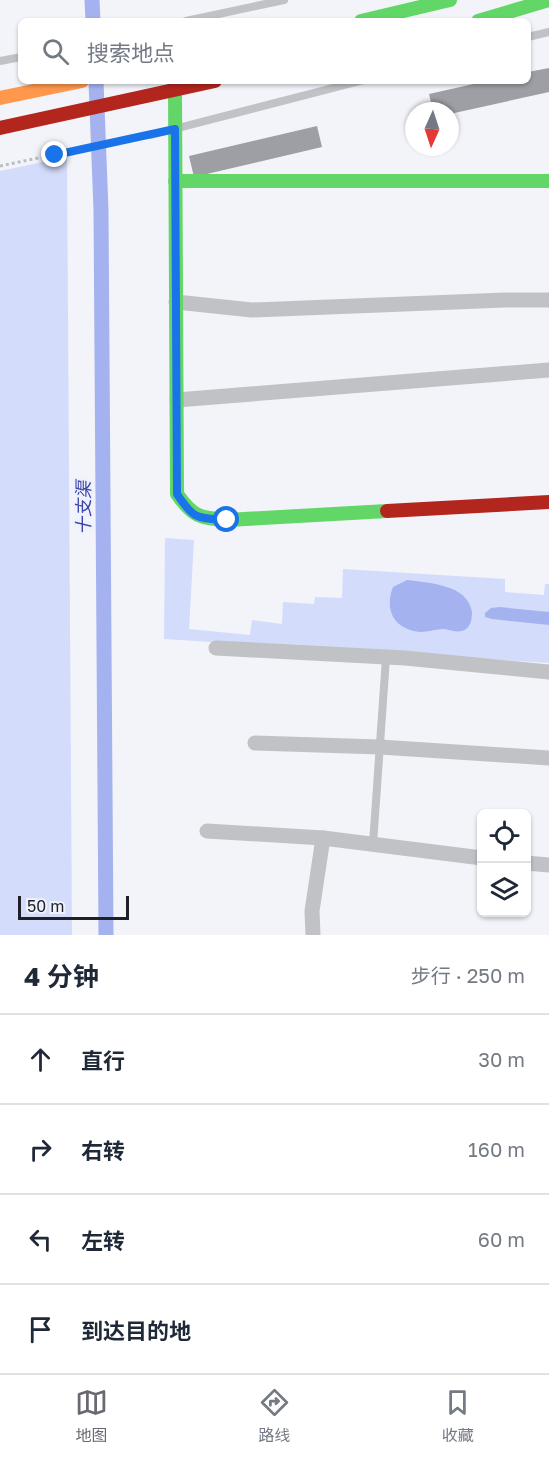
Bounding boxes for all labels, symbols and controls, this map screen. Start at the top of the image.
search box [18,18,531,84]
icon: search [39,35,72,68]
text: 搜索地点 [87,39,175,66]
north arrow [405,102,459,156]
route end [41,141,67,167]
water label: 十支渠 [72,478,94,535]
route start [213,506,239,532]
map controls [477,809,531,917]
button: locate [477,809,531,863]
button: layers [477,863,531,917]
scale bar [18,893,129,920]
text: 50 m [27,896,64,916]
text: 4 分钟 [24,961,99,992]
text: 步行 · 250 m [411,963,525,987]
icon: ahead [24,1043,57,1076]
text: 直行 [81,1047,125,1074]
text: 30 m [478,1047,525,1071]
icon: right [24,1133,57,1166]
text: 右转 [81,1137,125,1164]
text: 160 m [468,1137,525,1161]
icon: left [24,1223,57,1256]
text: 左转 [81,1227,125,1254]
text: 60 m [478,1227,525,1251]
icon: arrive [24,1313,57,1346]
text: 到达目的地 [81,1317,191,1344]
tab: 地图 [75,1386,108,1446]
tab: 路线 [258,1386,291,1446]
tab: 收藏 [441,1386,474,1446]

